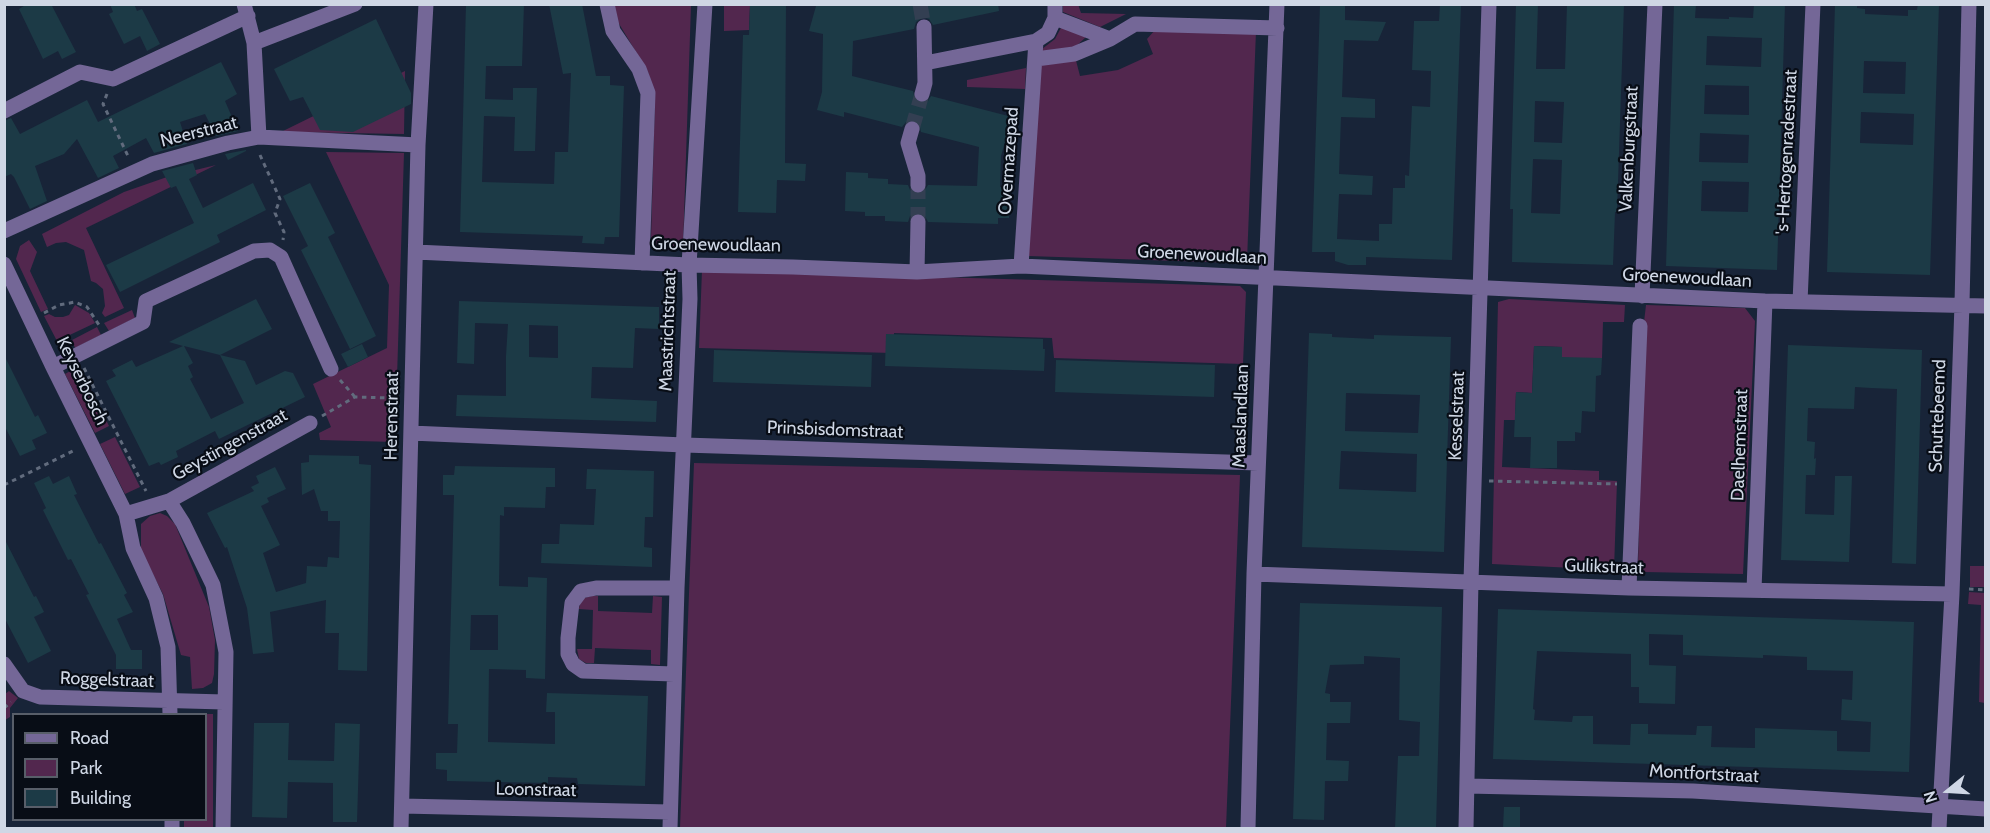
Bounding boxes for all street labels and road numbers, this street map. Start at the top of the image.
street label: 's-Hertogenradestraat [1772,69,1802,235]
street label: Valkenburgstraat [1615,85,1643,213]
street label: Overmazepad [994,106,1024,216]
street label: Neerstraat [158,112,240,152]
street label: Groenewoudlaan [651,233,781,257]
street label: Groenewoudlaan [1137,241,1267,269]
street label: Groenewoudlaan [1622,264,1752,292]
street label: Maastrichtstraat [655,270,681,392]
street label: Keyserbosch [51,333,113,429]
street label: Schuttebeemd [1925,359,1951,473]
street label: Maaslandlaan [1228,364,1254,468]
street label: Herenstraat [380,371,404,461]
street label: Kesselstraat [1445,371,1469,461]
street label: Daelhemstraat [1727,389,1753,501]
street label: Geystingenstraat [169,405,291,485]
street label: Prinsbisdomstraat [766,417,904,443]
street label: Gulikstraat [1564,555,1644,579]
street label: Roggelstraat [60,668,154,692]
street label: Montfortstraat [1649,760,1759,788]
street label: Loonstraat [495,778,577,802]

